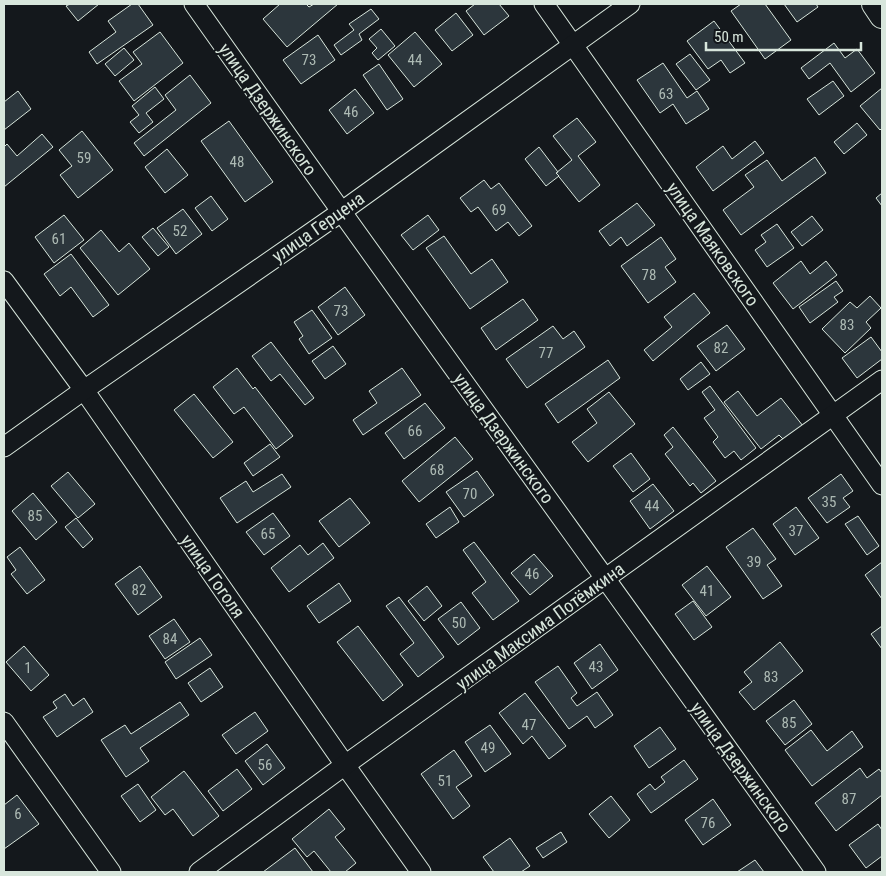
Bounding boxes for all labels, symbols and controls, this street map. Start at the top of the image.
scale bar [706,20,861,52]
text: 50 m [714,28,744,46]
street label: улица Дзержинского [215,39,321,179]
house number: 73 [302,51,316,69]
house number: 44 [408,51,422,69]
house number: 63 [659,85,673,103]
house number: 46 [344,103,358,121]
house number: 59 [77,149,91,167]
house number: 48 [230,153,244,171]
street label: улица Маяковского [662,178,764,310]
street label: улица Герцена [268,187,368,267]
house number: 69 [492,201,506,219]
house number: 52 [173,222,187,240]
house number: 61 [52,230,66,248]
house number: 78 [642,266,656,284]
house number: 73 [334,302,348,320]
house number: 83 [840,316,854,334]
house number: 82 [714,339,728,357]
house number: 77 [539,344,553,362]
street label: улица Дзержинского [450,369,558,507]
house number: 66 [408,422,422,440]
house number: 68 [430,461,444,479]
house number: 70 [463,485,477,503]
house number: 35 [822,493,836,511]
house number: 44 [645,497,659,515]
house number: 85 [28,507,42,525]
house number: 37 [789,522,803,540]
house number: 65 [261,525,275,543]
street label: улица Гоголя [177,530,249,622]
house number: 39 [747,553,761,571]
street label: улица Максима Потёмкина [452,558,628,694]
house number: 46 [525,565,539,583]
house number: 82 [132,581,146,599]
house number: 41 [700,582,714,600]
house number: 50 [452,614,466,632]
house number: 84 [163,630,177,648]
house number: 43 [589,658,603,676]
house number: 1 [24,659,32,677]
house number: 83 [764,668,778,686]
street label: улица Дзержинского [687,698,795,836]
house number: 85 [782,714,796,732]
house number: 47 [522,716,536,734]
house number: 49 [481,739,495,757]
house number: 56 [258,756,272,774]
house number: 51 [438,772,452,790]
house number: 87 [842,790,856,808]
house number: 6 [14,805,22,823]
house number: 76 [701,814,715,832]

